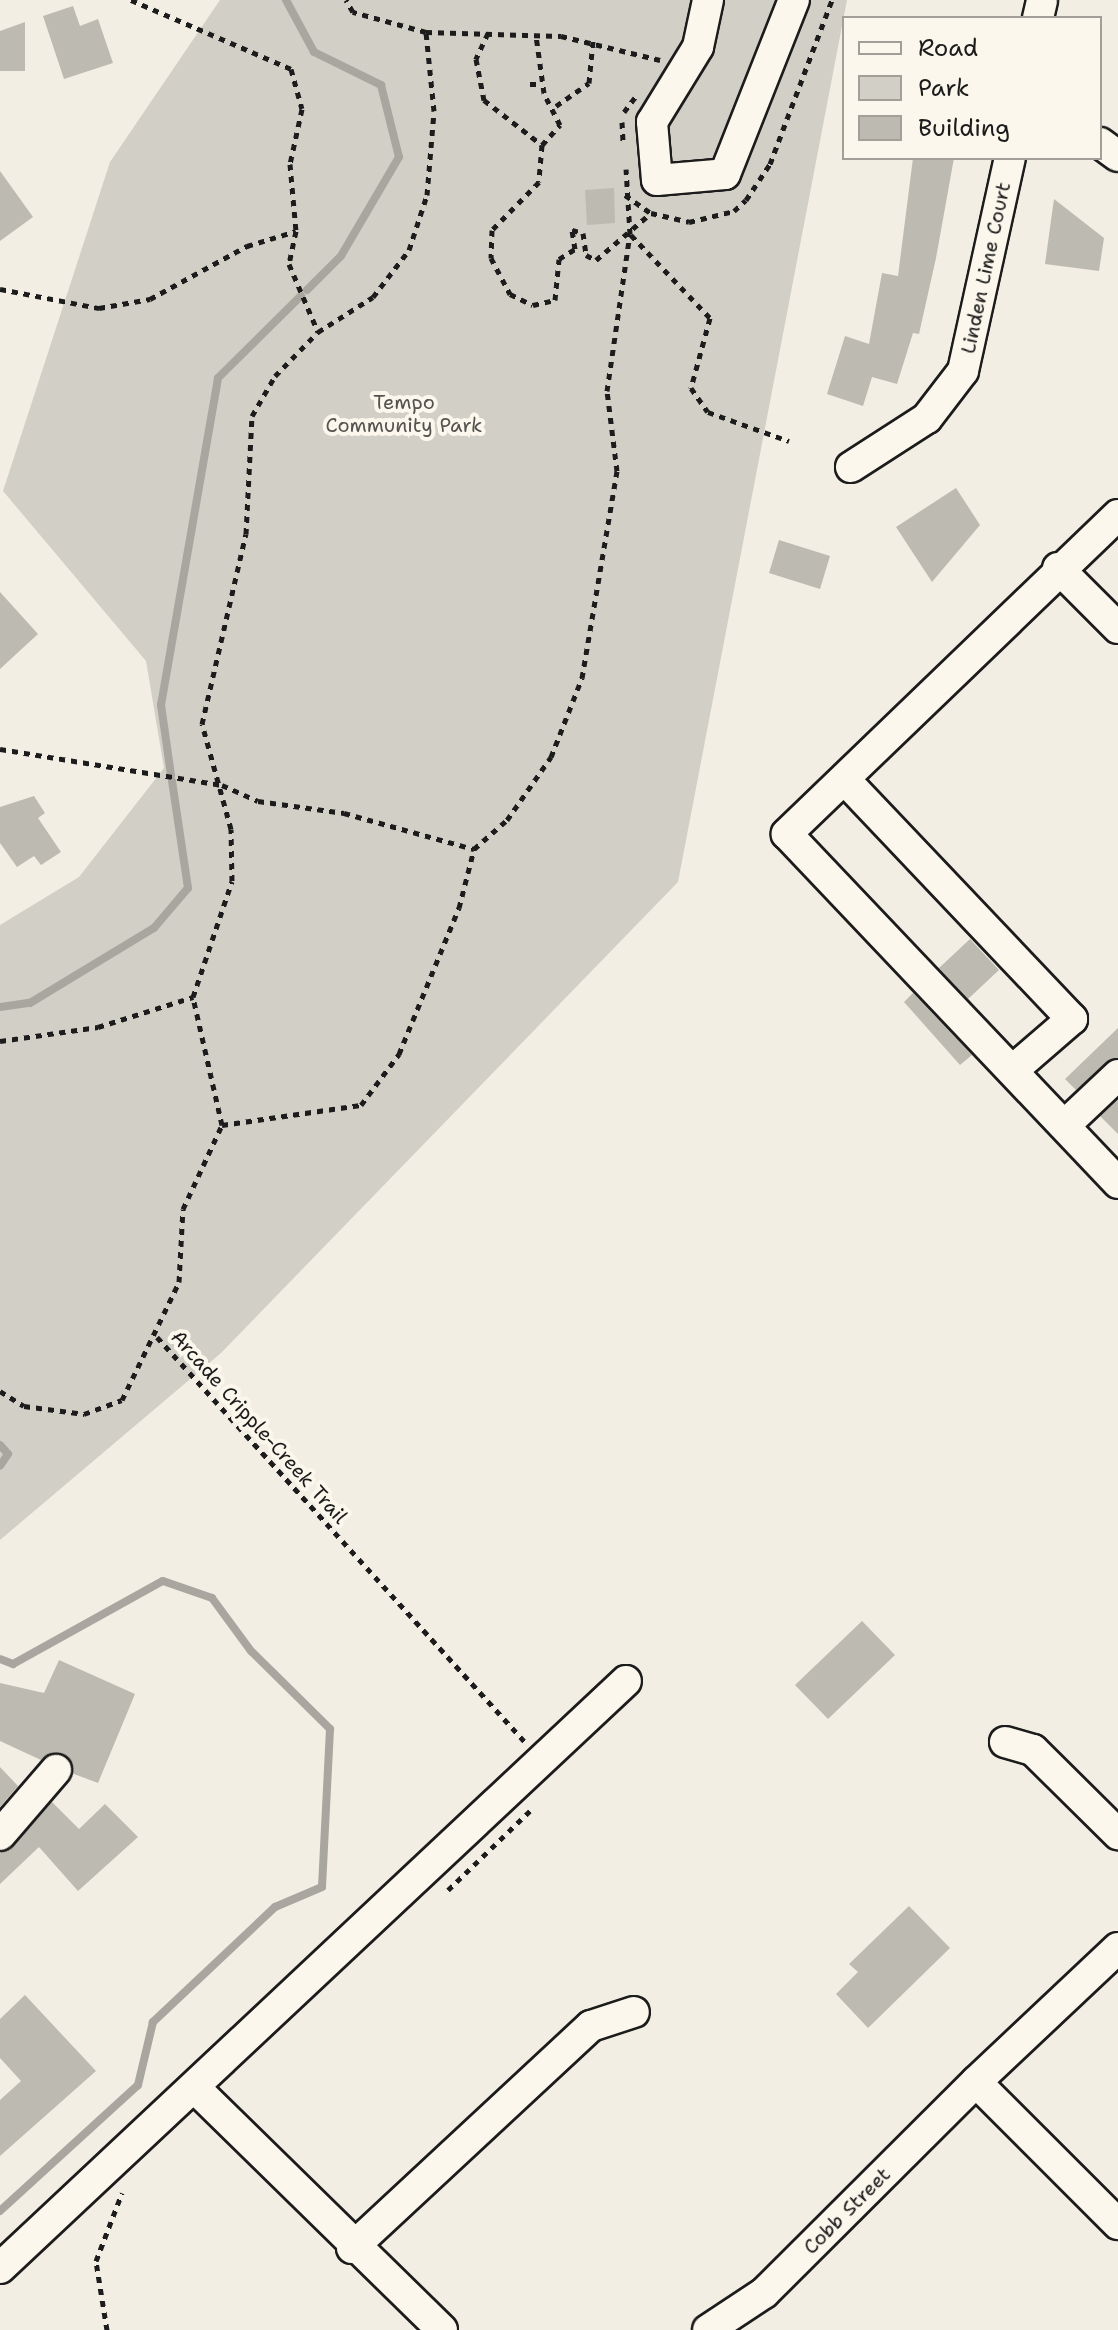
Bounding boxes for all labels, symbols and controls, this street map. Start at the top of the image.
legend [842,16,1102,160]
text: Road [918,32,978,64]
text: Park [918,72,970,104]
text: Building [918,112,1010,144]
street label: Linden Lime Court [956,180,1016,356]
park label: Tempo Community Park [326,390,482,437]
street label: Arcade Cripple-Creek Trail [166,1325,352,1529]
street label: Cobb Street [799,2163,895,2259]

